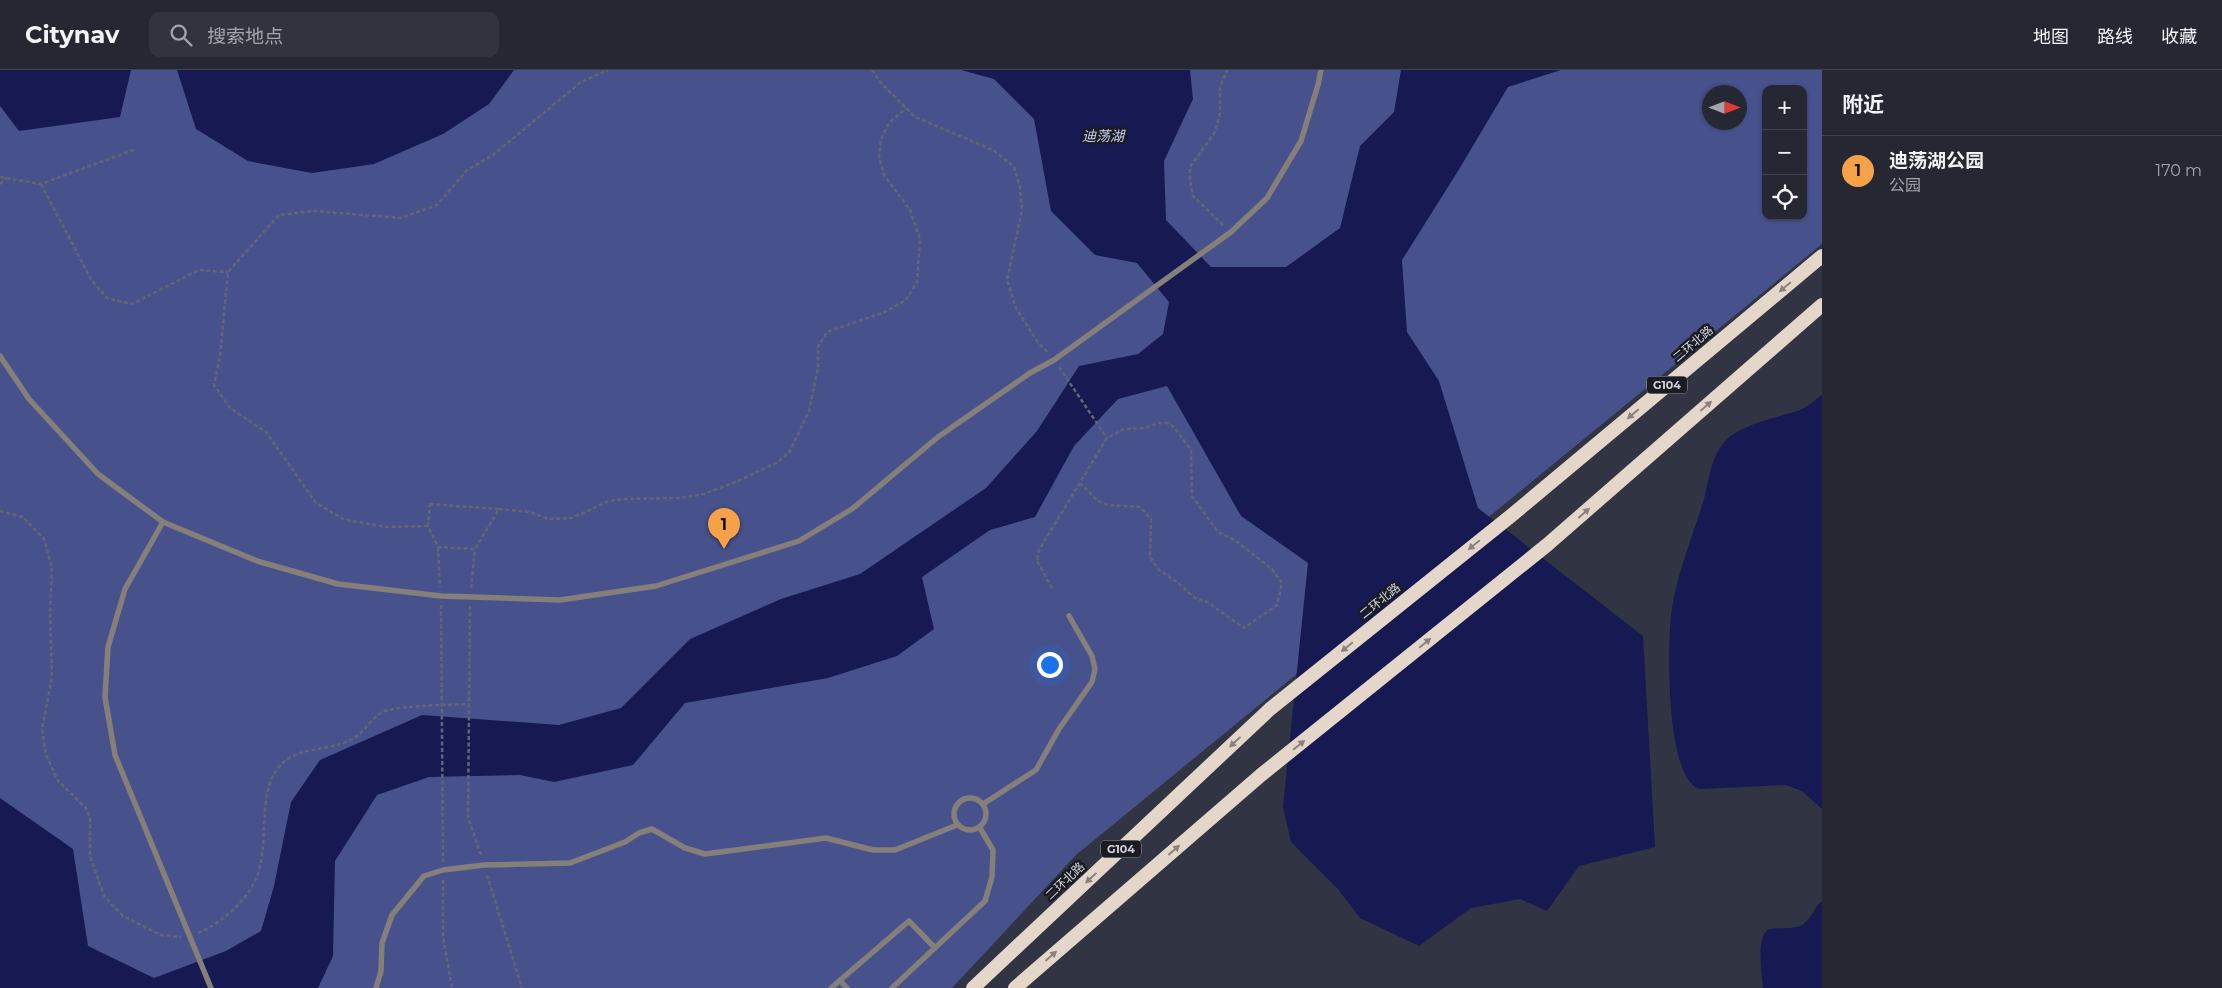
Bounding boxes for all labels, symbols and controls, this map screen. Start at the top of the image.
search box [149,12,499,57]
text: Citynav [25,20,119,49]
icon: search [167,21,195,49]
text: 搜索地点 [207,25,283,48]
text: 地图 [2033,26,2069,48]
text: 路线 [2097,26,2133,48]
text: 收藏 [2161,26,2197,48]
north arrow [1702,85,1747,130]
map controls [1762,85,1807,220]
button: + [1762,85,1807,130]
text: 附近 [1842,92,1884,117]
water label: 迪荡湖 [1082,127,1126,145]
button: − [1762,130,1807,175]
text: 迪荡湖公园 [1889,149,1984,172]
text: 1 [1855,161,1861,180]
text: 170 m [2155,161,2202,180]
button: locate [1762,175,1807,220]
text: 公园 [1889,176,1921,195]
one-way arrow [1779,281,1791,293]
street label: 二环北路 [1669,322,1716,365]
road number: G104 [1647,376,1687,394]
one-way arrow [1700,400,1712,412]
one-way arrow [1627,408,1640,419]
one-way arrow [1577,507,1590,518]
pin: 1 [708,508,740,549]
one-way arrow [1468,540,1481,551]
street label: 二环北路 [1356,580,1403,622]
one-way arrow [1419,637,1432,648]
one-way arrow [1341,641,1354,652]
your location [1037,652,1063,678]
one-way arrow [1229,736,1241,748]
one-way arrow [1292,739,1305,750]
road number: G104 [1101,841,1141,858]
one-way arrow [1168,844,1180,856]
street label: 二环北路 [1042,859,1087,902]
one-way arrow [1085,872,1097,884]
one-way arrow [1045,950,1057,962]

